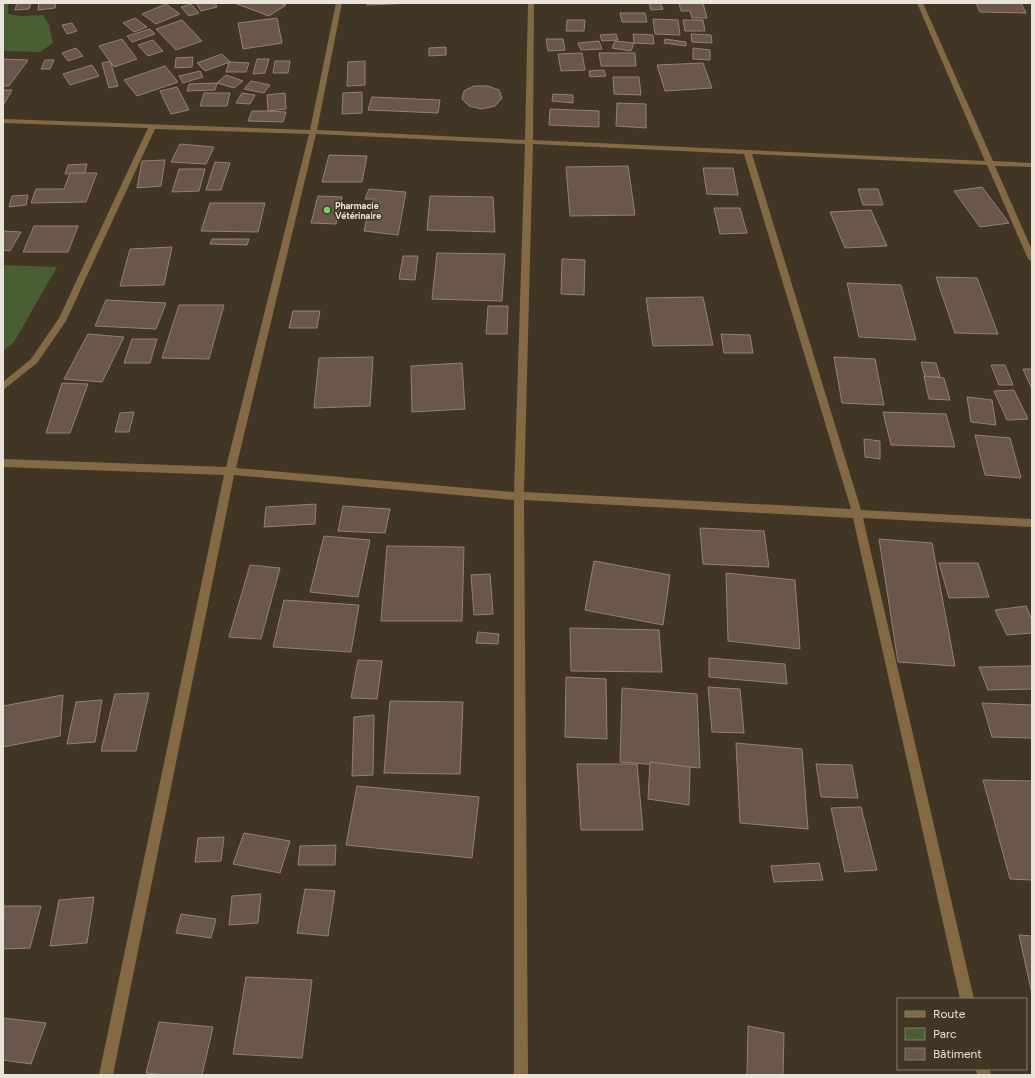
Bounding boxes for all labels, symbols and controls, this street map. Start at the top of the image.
place label: Pharmacie Vétérinaire [335,200,381,221]
marker: Pharmacie Vétérinaire [322,205,332,215]
legend [897,998,1027,1070]
text: Route [933,1007,966,1021]
text: Parc [933,1027,957,1041]
text: Bâtiment [933,1047,982,1061]

